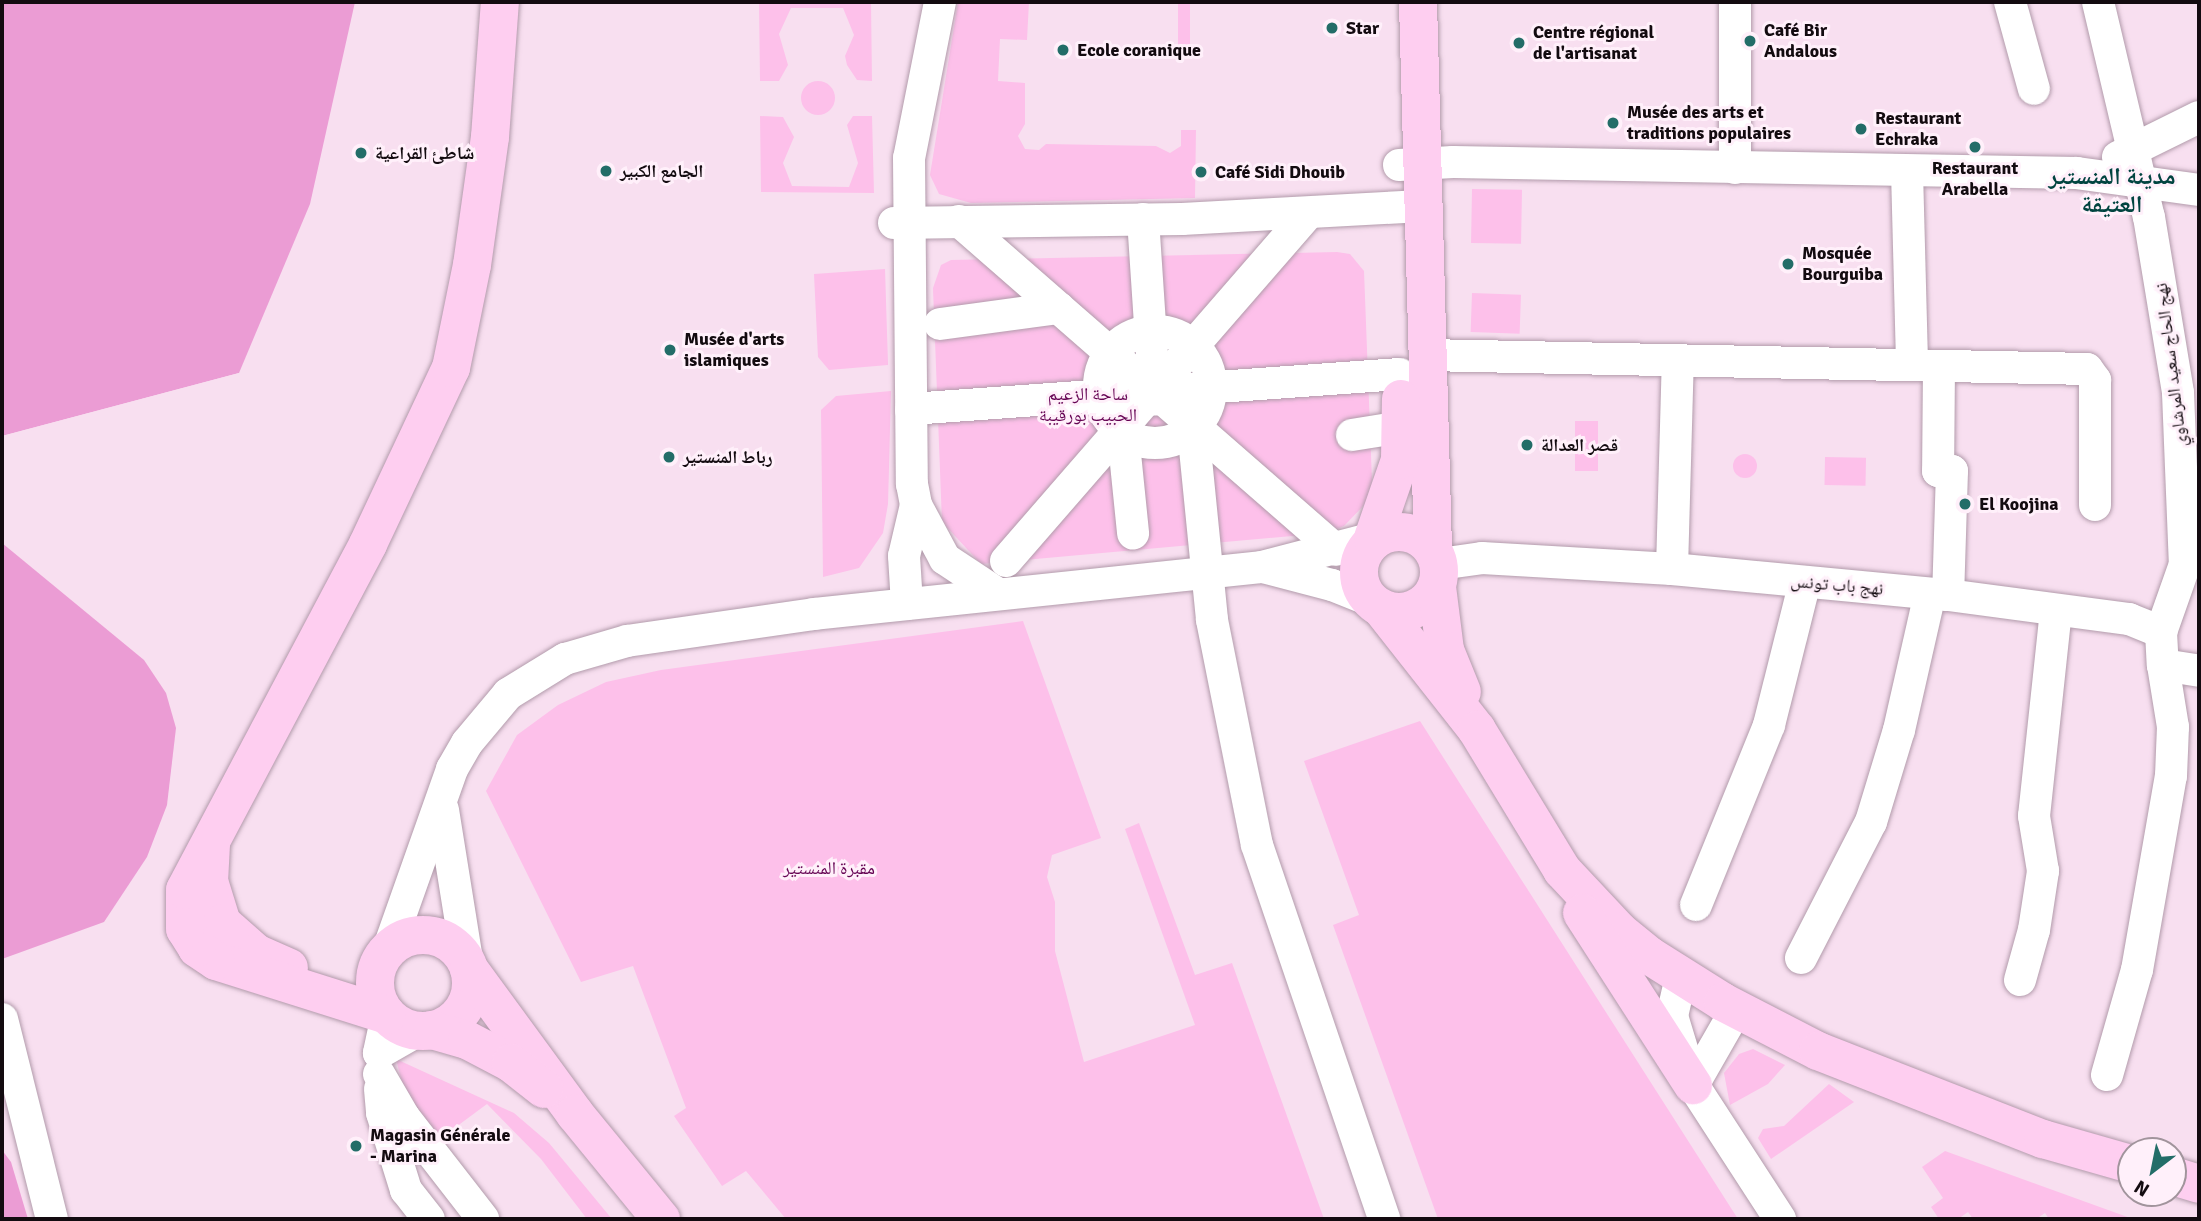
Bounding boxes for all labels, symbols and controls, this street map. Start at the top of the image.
place label: Star [1346,17,1379,39]
marker: Star [1324,20,1340,36]
place label: Café Bir Andalous [1764,20,1837,62]
place label: Centre régional de l'artisanat [1533,22,1654,64]
marker: Café Bir Andalous [1742,33,1758,49]
marker: Centre régional de l'artisanat [1511,35,1527,51]
place label: Ecole coranique [1077,39,1201,61]
marker: Ecole coranique [1055,42,1071,58]
place label: Musée des arts et traditions populaires [1627,102,1791,144]
place label: Restaurant Echraka [1875,108,1961,150]
marker: Musée des arts et traditions populaires [1605,115,1621,131]
marker: Restaurant Echraka [1853,121,1869,137]
marker: Restaurant Arabella [1967,139,1983,155]
place label: شاطئ القراعية [375,142,474,164]
marker: شاطئ القراعية [353,145,369,161]
place label: Restaurant Arabella [1932,158,2018,200]
place label: الجامع الكبير [620,160,703,182]
place label: Café Sidi Dhouib [1215,161,1345,183]
marker: الجامع الكبير [598,163,614,179]
district label: مدينة المنستير العتيقة [2048,163,2176,219]
marker: Café Sidi Dhouib [1193,164,1209,180]
place label: Mosquée Bourguiba [1802,243,1883,286]
marker: Mosquée Bourguiba [1780,256,1796,272]
street label: نهج الحاج سعيد المرشاوي [2150,282,2192,448]
place label: Musée d'arts islamiques [684,329,784,372]
marker: Musée d'arts islamiques [662,342,678,358]
park label: ساحة الزعيم الحبيب بورقيبة [1039,384,1137,426]
place label: قصر العدالة [1541,434,1618,456]
marker: قصر العدالة [1519,437,1535,453]
place label: رباط المنستير [683,446,772,468]
marker: رباط المنستير [661,449,677,465]
place label: El Koojina [1979,493,2059,515]
marker: El Koojina [1957,496,1973,512]
street label: نهج باب تونس [1790,570,1884,600]
park label: مقبرة المنستير [783,857,875,879]
place label: Magasin Générale - Marina [370,1125,510,1168]
north arrow [2117,1137,2187,1207]
marker: Magasin Générale - Marina [348,1138,364,1154]
text: N [2130,1174,2154,1202]

